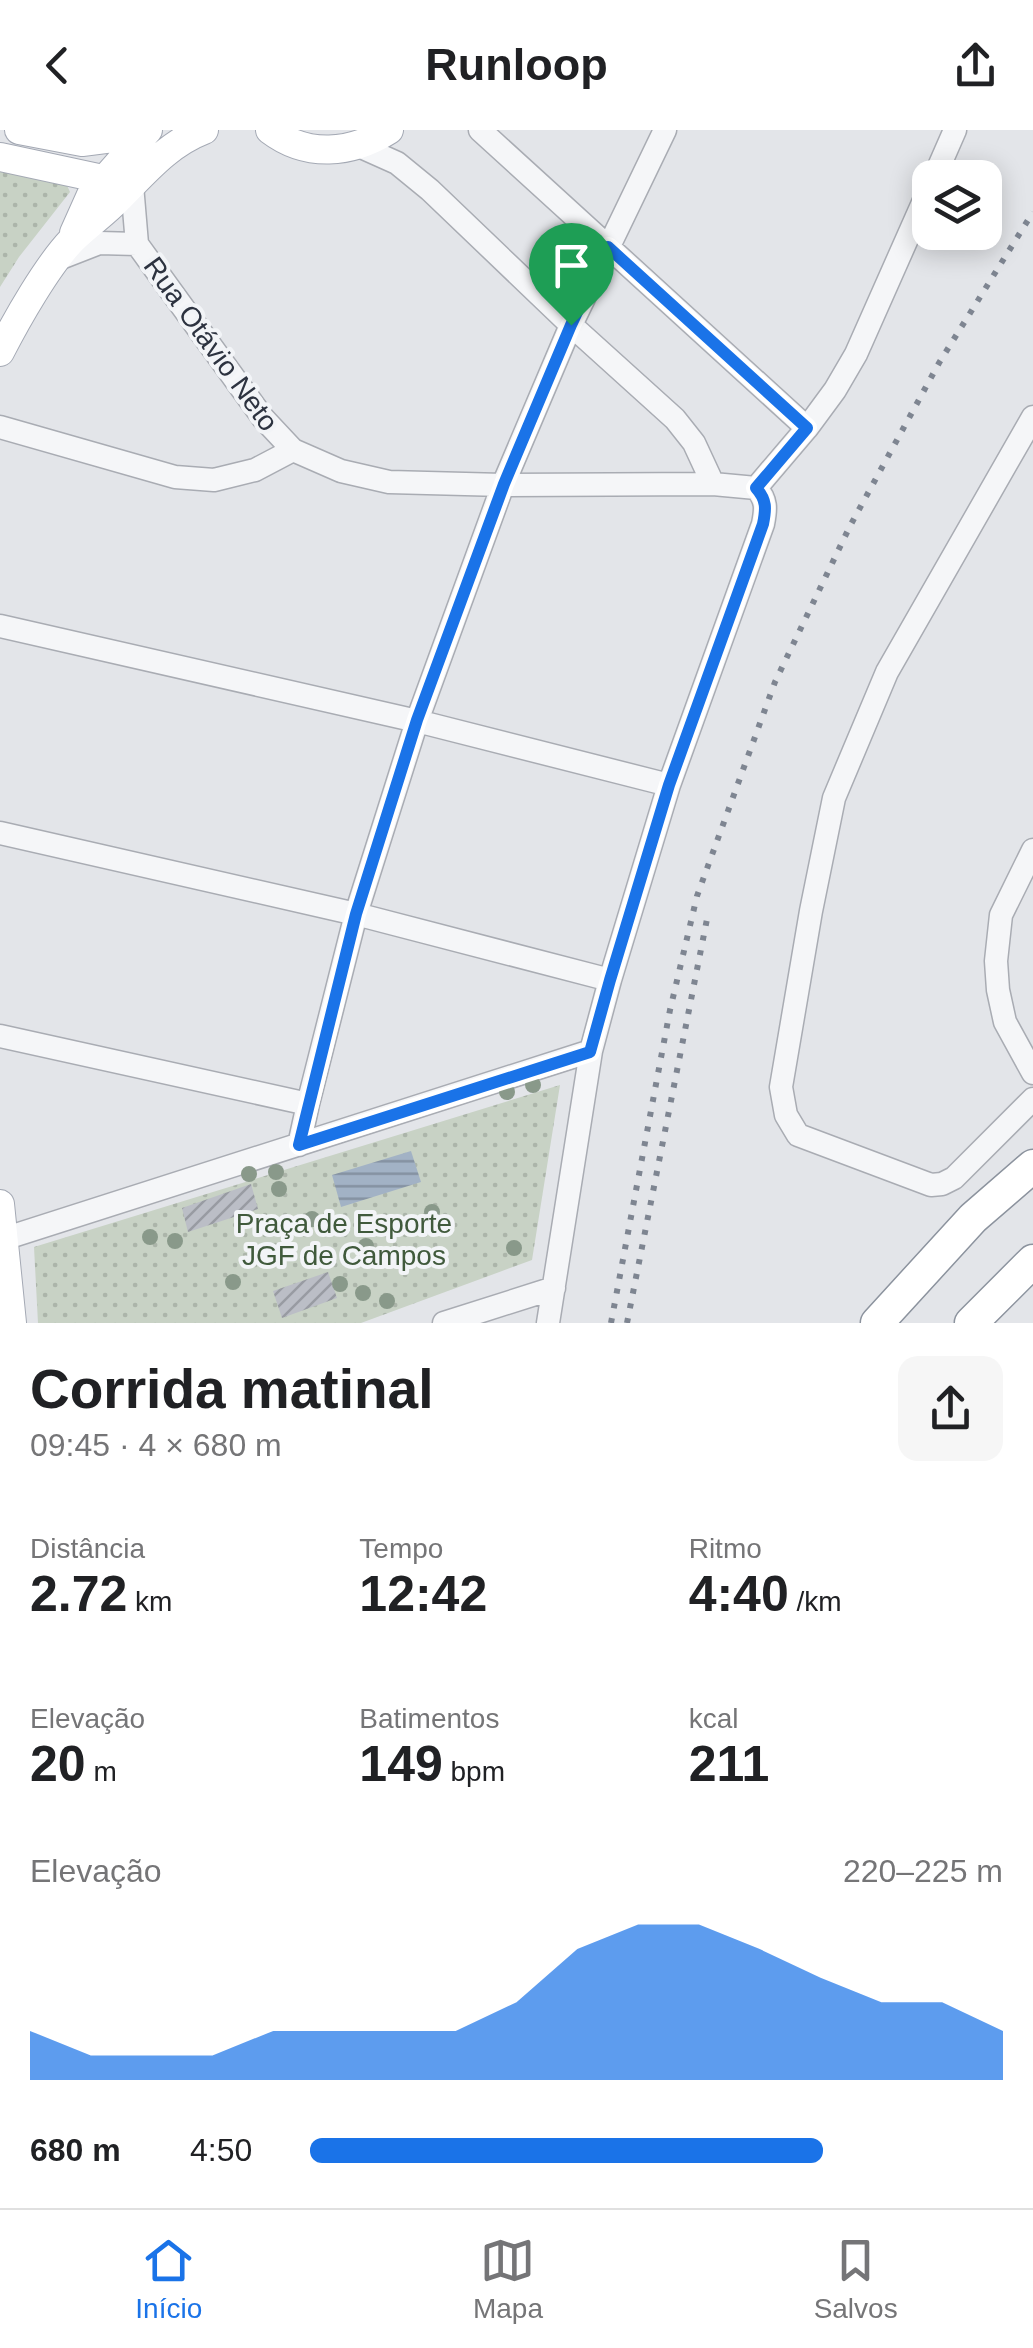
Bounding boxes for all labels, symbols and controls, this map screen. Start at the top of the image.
icon: back [30,38,85,93]
icon: share [948,38,1003,93]
text: Runloop [425,39,608,90]
map controls [912,160,1002,250]
button: layers [912,160,1002,250]
pin [529,223,614,326]
icon: arrive [544,238,599,293]
street label: Rua Otávio Neto [138,251,284,437]
park label: Praça de Esporte JGF de Campos [236,1208,452,1271]
button: share [898,1356,1003,1461]
text: Corrida matinal [30,1358,433,1420]
text: 09:45 · 4 × 680 m [30,1427,282,1463]
text: Distância [30,1533,145,1564]
text: Tempo [359,1533,443,1564]
text: Ritmo [689,1533,762,1564]
text: 2.72 [30,1566,127,1622]
text: 12:42 [359,1566,487,1622]
text: 4:40 [689,1566,789,1622]
text: km [127,1586,172,1617]
text: /km [789,1586,842,1617]
text: Elevação [30,1703,145,1734]
text: Batimentos [359,1703,499,1734]
text: kcal [689,1703,738,1734]
text: 20 [30,1736,86,1792]
text: 149 [359,1736,443,1792]
text: 211 [689,1736,769,1792]
text: m [86,1756,117,1787]
text: bpm [443,1756,505,1787]
text: Elevação [30,1853,162,1889]
text: 220–225 m [843,1853,1003,1889]
text: 680 m [30,2132,121,2168]
text: 4:50 [190,2132,252,2168]
tab: Início [135,2233,202,2325]
tab: Mapa [473,2233,543,2325]
tab: Salvos [814,2233,898,2325]

